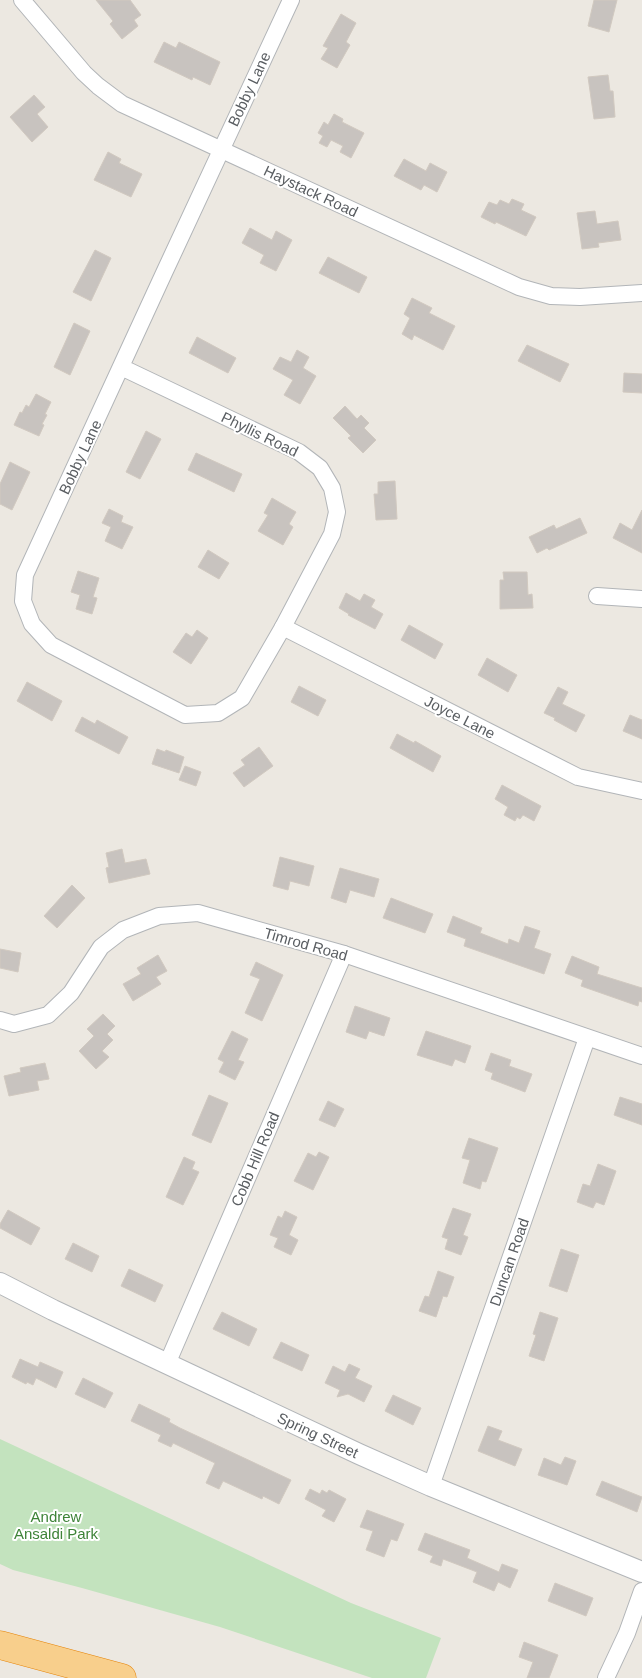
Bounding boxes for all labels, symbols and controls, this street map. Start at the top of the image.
street label: Bobby Lane [224,49,274,129]
street label: Haystack Road [261,162,361,220]
street label: Phyllis Road [219,408,301,460]
street label: Bobby Lane [55,417,105,497]
street label: Joyce Lane [422,692,498,742]
street label: Timrod Road [262,924,350,964]
street label: Cobb Hill Road [227,1109,283,1209]
street label: Duncan Road [486,1216,532,1308]
street label: Spring Street [275,1409,362,1462]
park label: Andrew Ansaldi Park [14,1508,99,1542]

